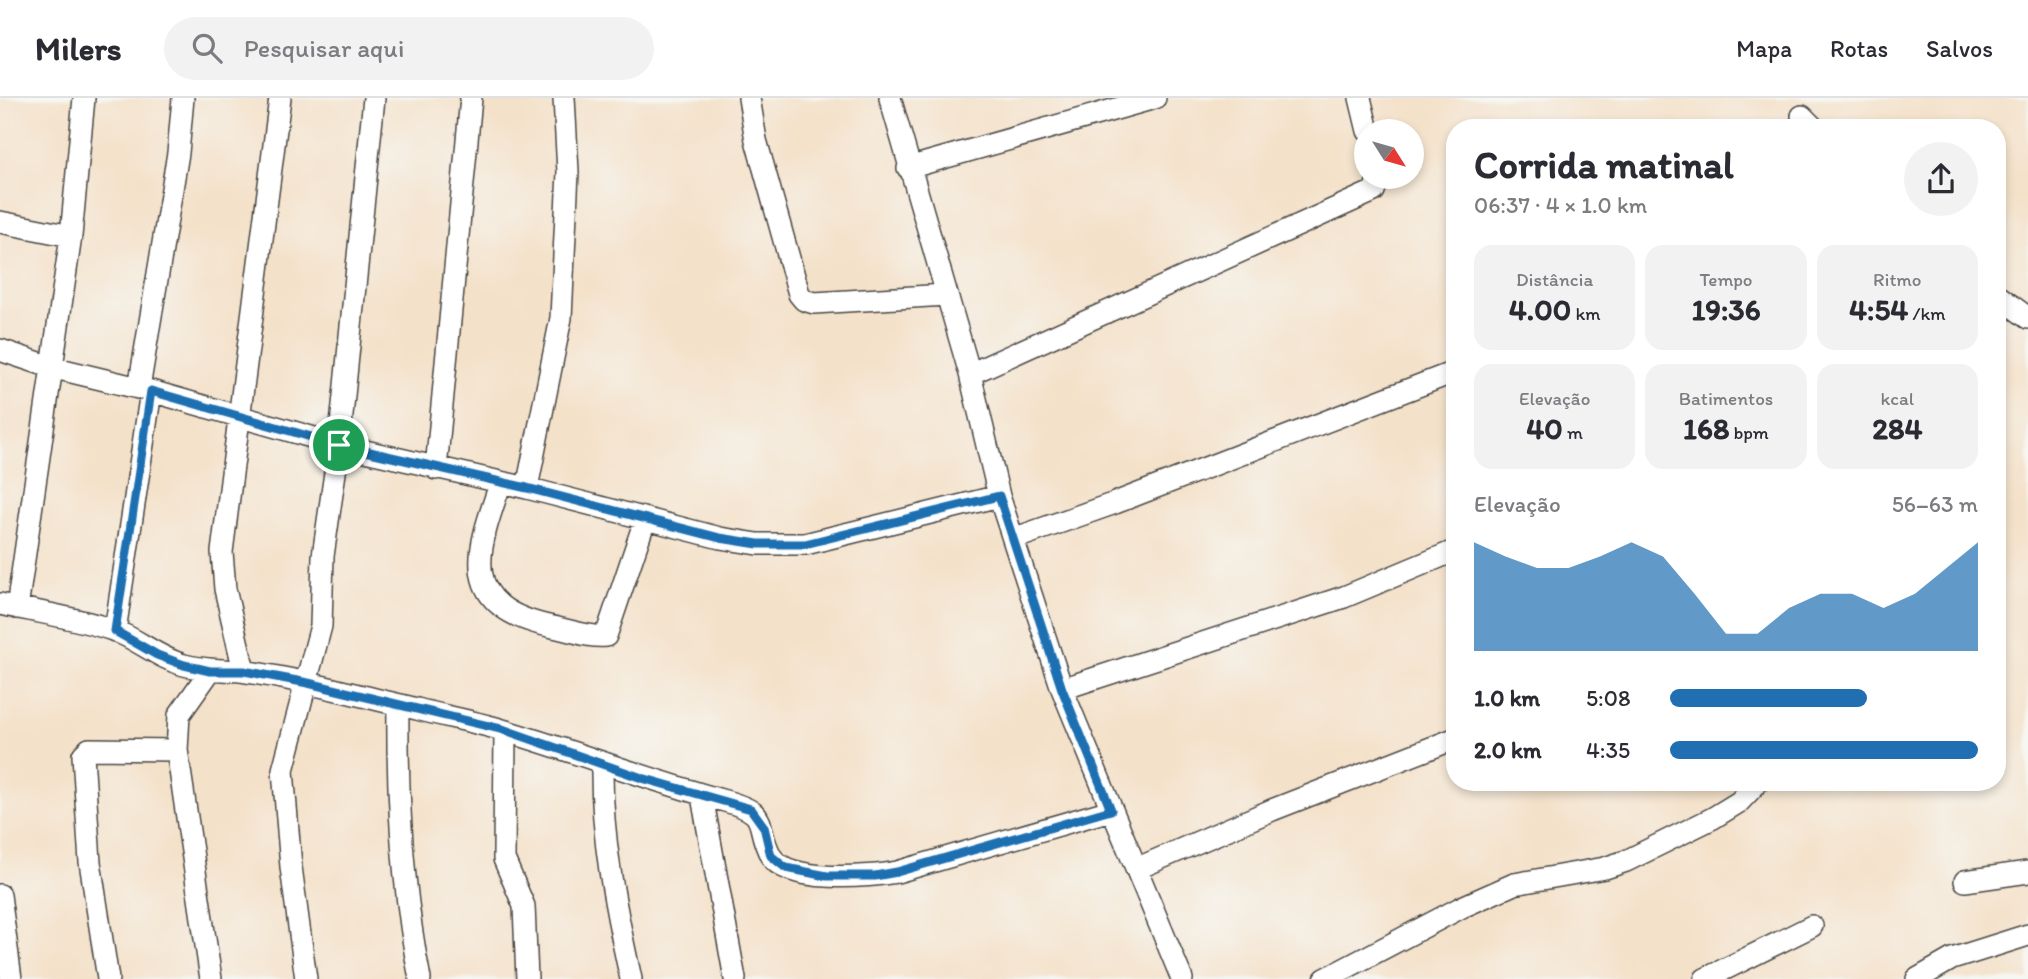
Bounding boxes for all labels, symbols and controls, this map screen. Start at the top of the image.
search box [164,17,654,80]
text: Milers [35,29,122,68]
icon: search [188,29,226,67]
text: Pesquisar aqui [244,32,404,64]
text: Mapa [1736,34,1792,63]
text: Rotas [1830,34,1888,63]
text: Salvos [1926,34,1993,63]
north arrow [1354,119,1424,189]
map controls [1354,119,1424,189]
text: Corrida matinal [1474,142,1734,188]
button: share [1904,142,1978,216]
text: 06:37 · 4 × 1.0 km [1474,191,1647,219]
text: Distância [1516,268,1593,291]
text: Tempo [1700,268,1752,291]
text: Ritmo [1873,268,1922,291]
text: 4.00 [1509,291,1571,328]
text: 19:36 [1691,291,1761,328]
text: 4:54 [1849,291,1908,328]
text: km [1571,302,1601,325]
text: /km [1908,302,1946,325]
text: Elevação [1519,387,1590,410]
text: Batimentos [1679,387,1773,410]
text: kcal [1880,387,1914,410]
text: 40 [1526,410,1563,447]
text: 168 [1683,410,1729,447]
text: 284 [1872,410,1922,447]
pin [309,415,369,475]
text: m [1563,421,1583,444]
text: bpm [1729,421,1769,444]
icon: arrive [320,426,358,464]
text: Elevação [1474,490,1561,518]
text: 56–63 m [1892,490,1978,518]
text: 1.0 km [1474,684,1540,712]
text: 5:08 [1586,684,1630,712]
text: 2.0 km [1474,736,1542,764]
text: 4:35 [1586,736,1630,764]

